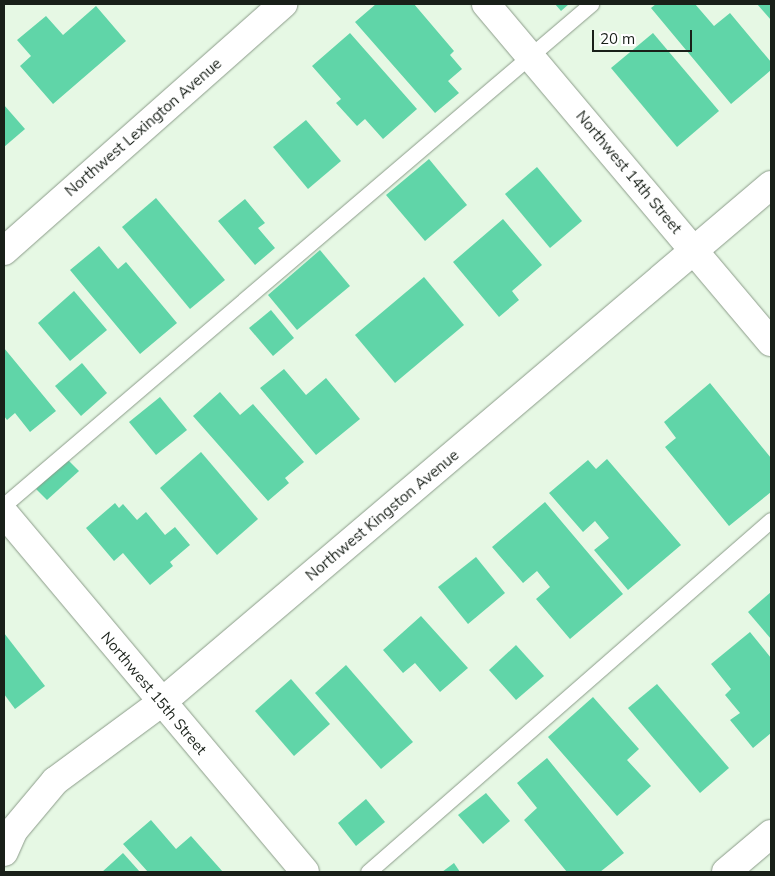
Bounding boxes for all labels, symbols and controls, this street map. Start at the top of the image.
scale bar [595,20,695,52]
text: 20 m [600,29,635,48]
street label: Northwest Lexington Avenue [61,54,225,200]
street label: Northwest 14th Street [572,107,686,237]
street label: Northwest Kingston Avenue [302,446,462,584]
street label: Northwest 15th Street [97,628,211,758]

